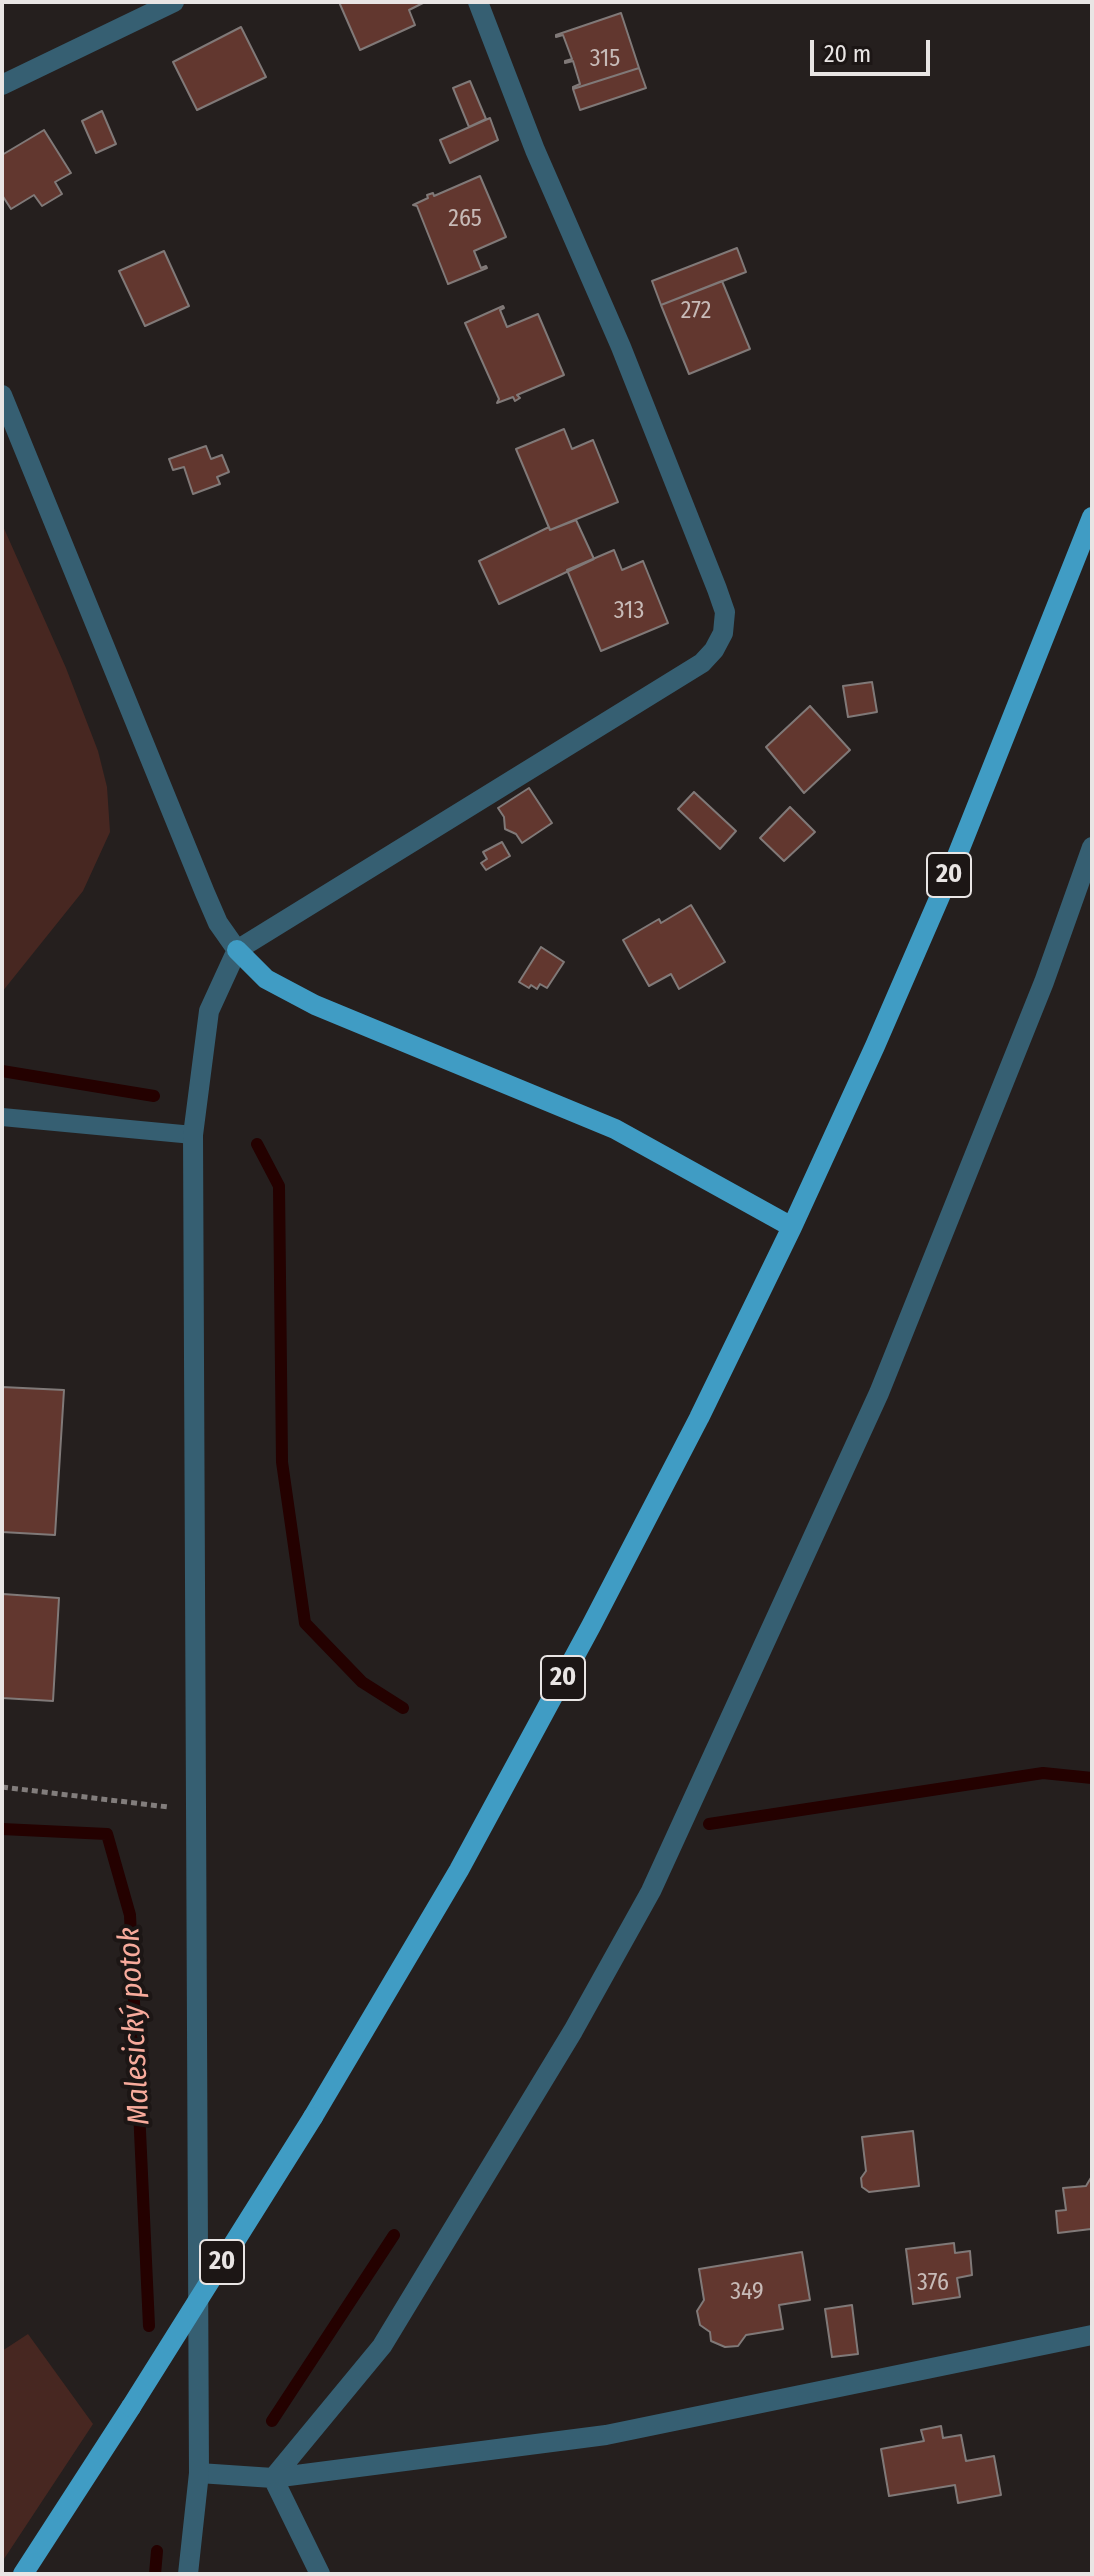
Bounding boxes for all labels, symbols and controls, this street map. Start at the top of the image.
scale bar [814,24,934,74]
text: 20 m [824,40,871,68]
house number: 315 [590,45,620,73]
house number: 265 [448,205,482,233]
house number: 272 [681,297,711,325]
house number: 313 [614,597,644,625]
road number: 20 [927,853,971,897]
road number: 20 [541,1656,585,1700]
water label: Malesický potok [112,1926,158,2126]
road number: 20 [200,2240,244,2284]
house number: 376 [917,2269,949,2297]
house number: 349 [730,2278,764,2306]

